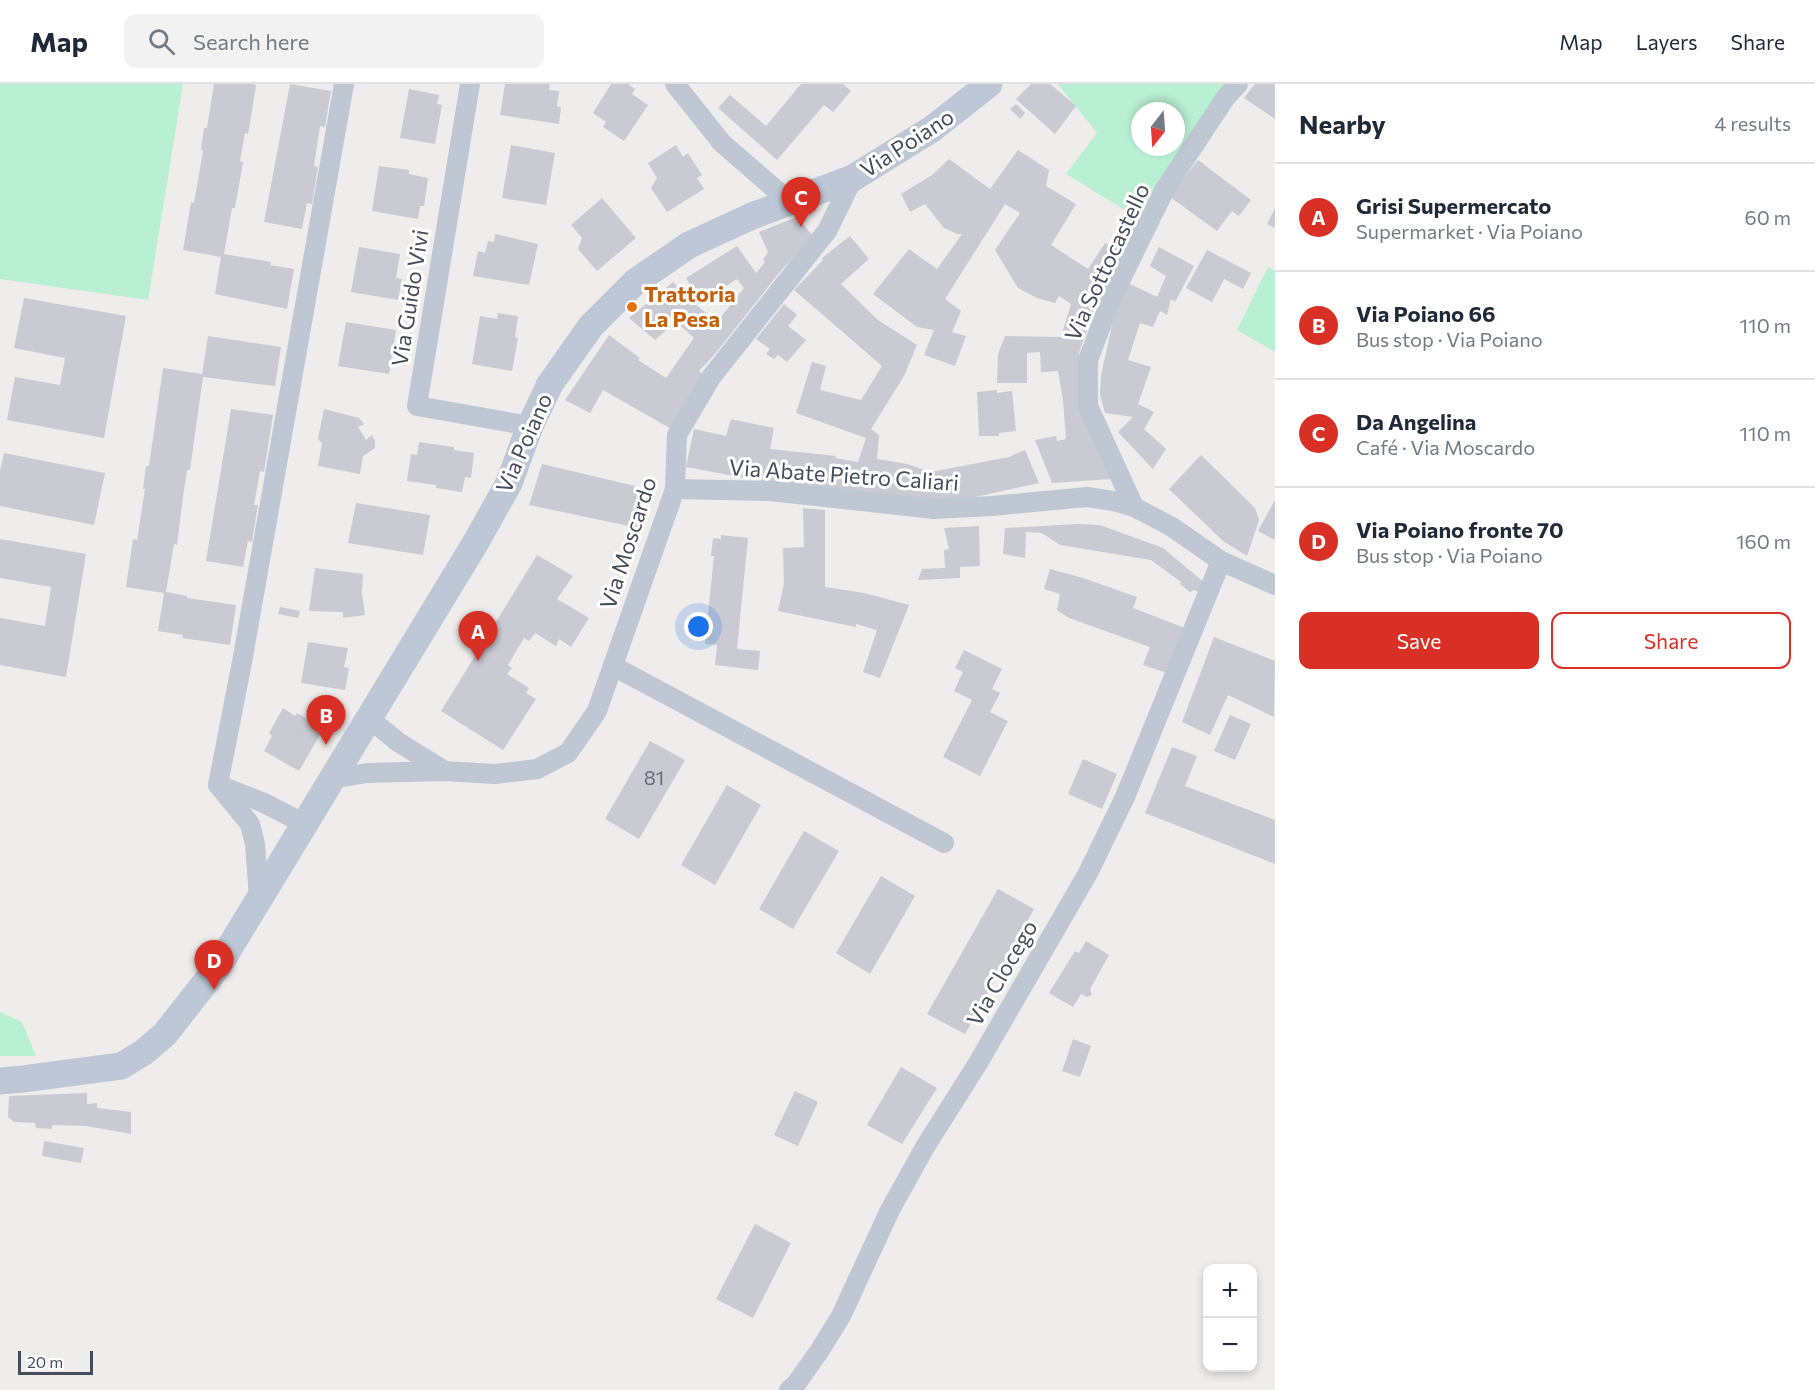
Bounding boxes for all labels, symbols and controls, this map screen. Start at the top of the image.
search box [124,14,544,68]
text: Map [30,24,88,58]
icon: search [145,25,178,58]
text: Search here [193,28,309,55]
text: Map [1559,29,1603,54]
text: Layers [1636,29,1698,54]
text: Share [1731,29,1785,54]
street label: Via Poiano [855,102,959,183]
north arrow [1131,102,1185,156]
text: Nearby [1299,108,1386,139]
text: 4 results [1714,111,1791,135]
pin: C [782,178,820,227]
street label: Via Sottocastello [1058,179,1155,345]
text: Grisi Supermercato [1356,192,1551,219]
text: A [1311,205,1326,229]
text: 60 m [1745,205,1791,229]
text: Supermarket · Via Poiano [1356,219,1583,243]
street label: Via Guido Vivi [385,228,434,368]
place label: Trattoria La Pesa [644,280,736,332]
marker: Trattoria La Pesa [625,300,639,314]
text: Via Poiano 66 [1356,300,1496,327]
text: B [1312,313,1325,337]
text: 110 m [1740,313,1791,337]
text: Bus stop · Via Poiano [1356,327,1543,351]
street label: Via Poiano [490,389,557,497]
text: Da Angelina [1356,408,1476,435]
text: C [1312,421,1325,445]
text: 110 m [1740,421,1791,445]
text: Café · Via Moscardo [1356,435,1535,459]
street label: Via Abate Pietro Caliari [728,453,960,496]
street label: Via Moscardo [594,473,662,612]
text: Via Poiano fronte 70 [1356,516,1564,543]
text: D [1311,529,1326,553]
text: 160 m [1736,529,1791,553]
text: Bus stop · Via Poiano [1356,543,1543,567]
pin: A [458,612,498,661]
your location [684,612,713,641]
button: Save [1299,612,1539,669]
button: Share [1551,612,1791,669]
pin: B [306,696,346,745]
house number: 81 [644,765,664,789]
street label: Via Clocego [960,915,1043,1030]
pin: D [194,940,234,990]
map controls [1203,1264,1257,1372]
button: + [1203,1264,1257,1318]
button: − [1203,1318,1257,1372]
scale bar [18,1348,93,1376]
text: 20 m [27,1352,63,1371]

